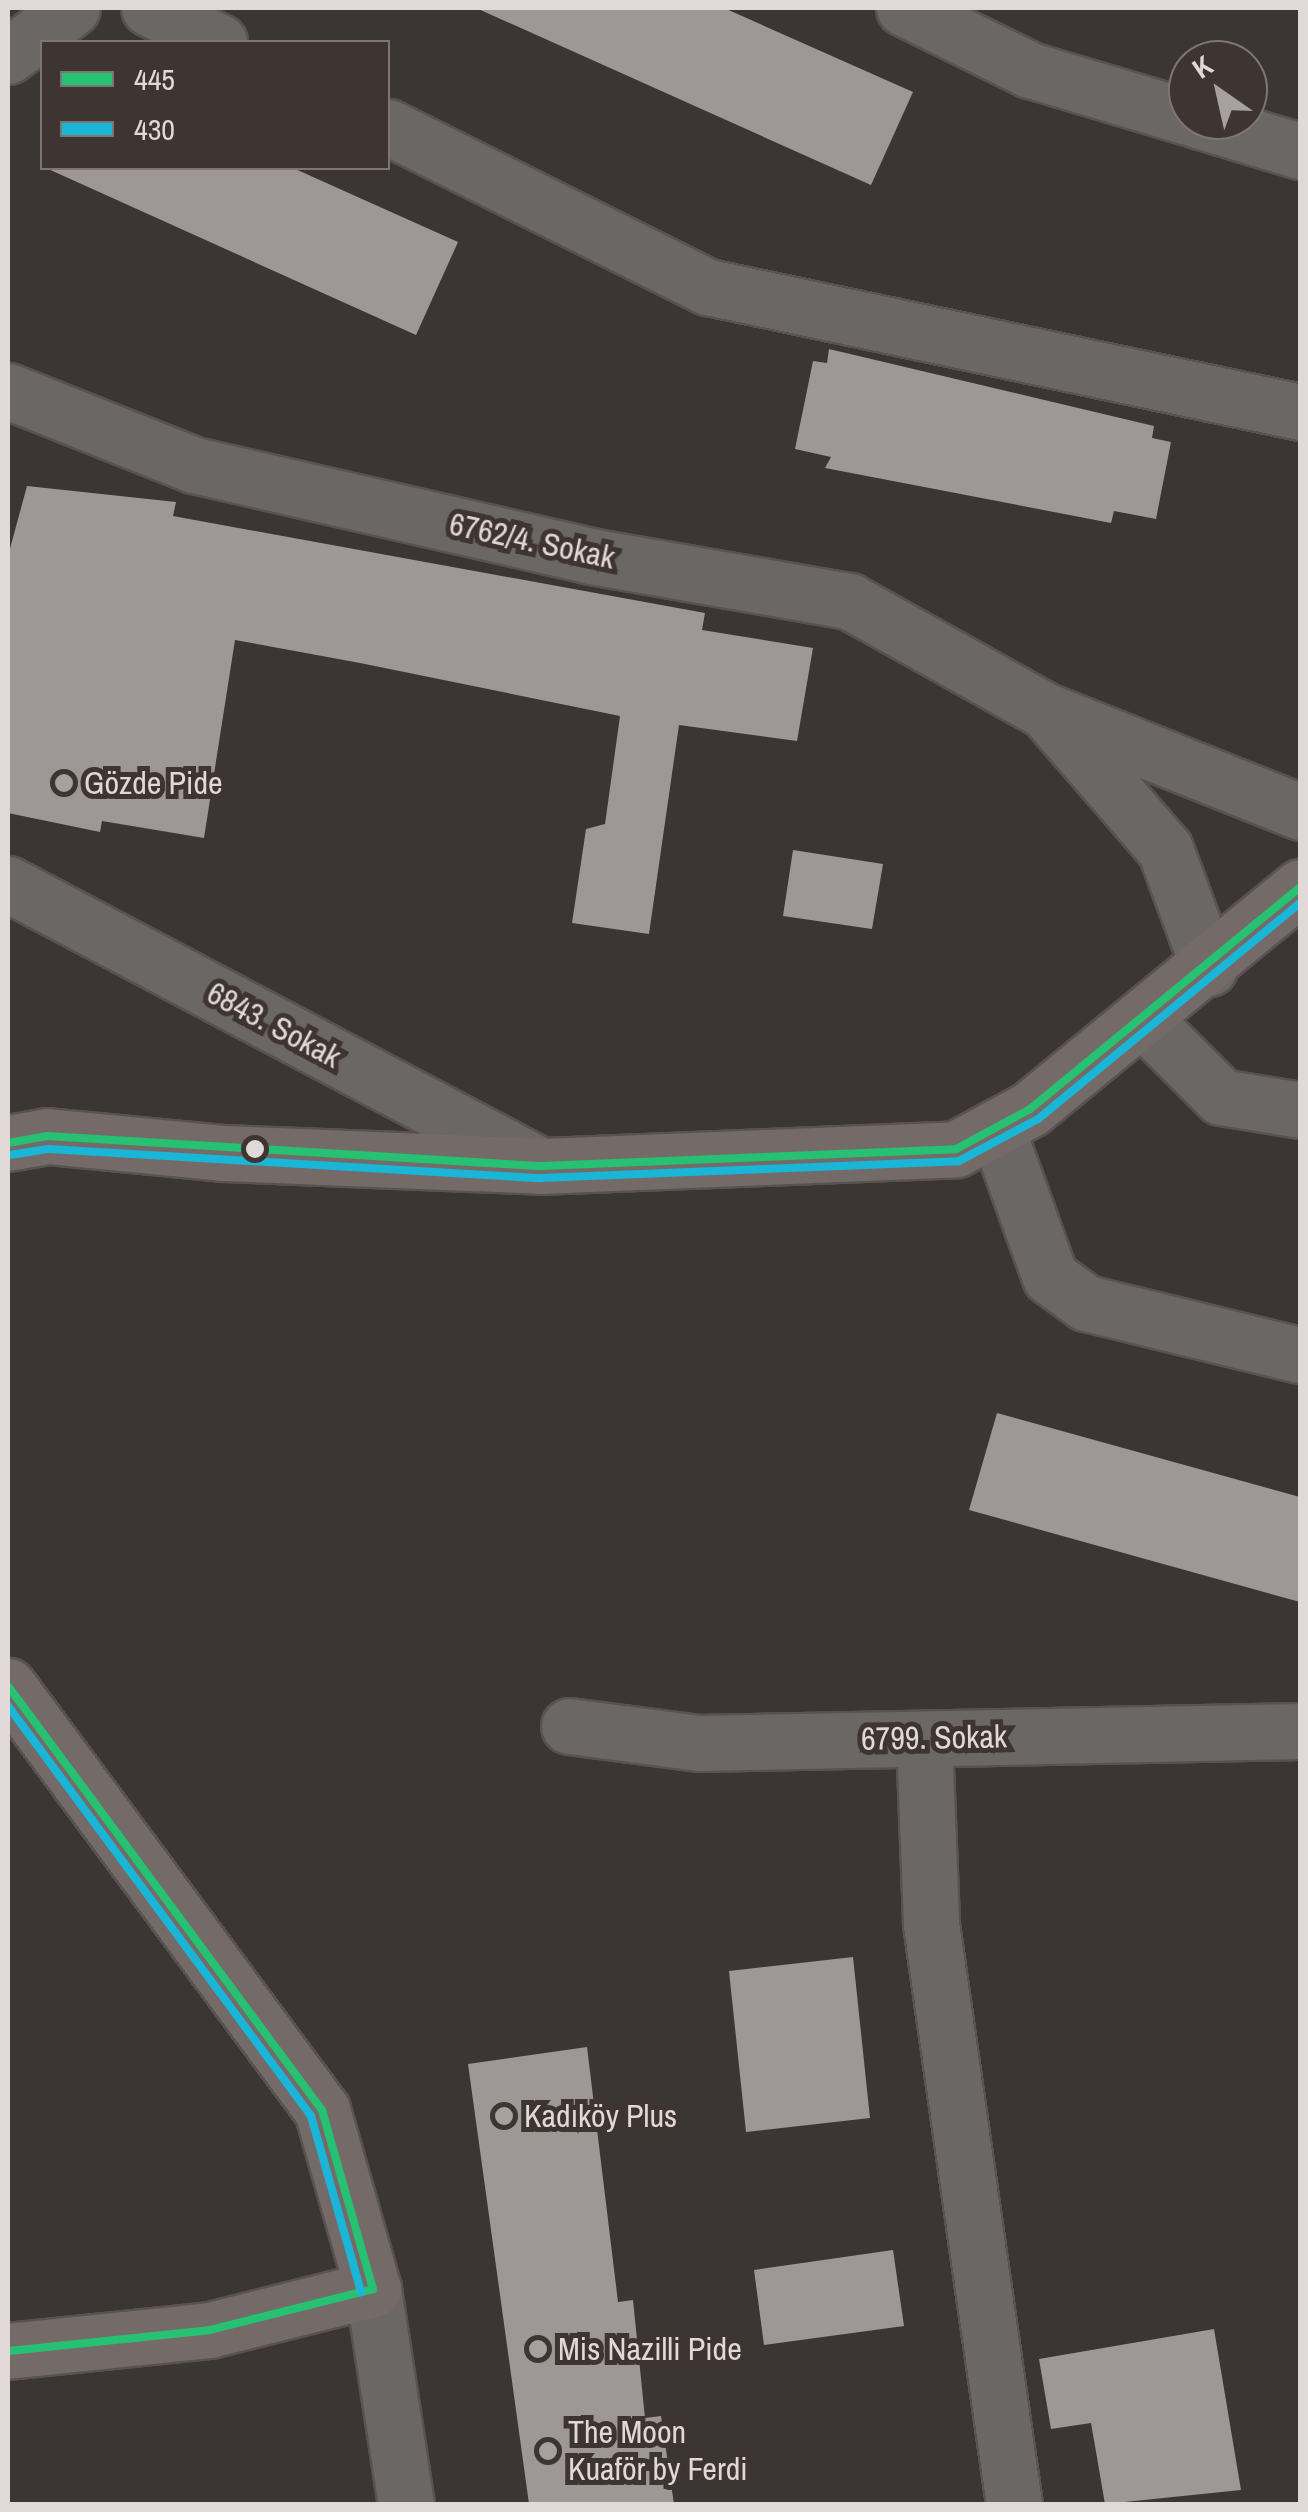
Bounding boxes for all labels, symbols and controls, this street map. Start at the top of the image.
legend [40,40,390,170]
north arrow [1168,40,1268,140]
text: K [1185,46,1220,87]
text: 445 [134,59,175,99]
text: 430 [134,109,175,149]
street label: 6762/4. Sokak [446,505,618,577]
place label: Gözde Pide [84,764,223,802]
marker: Gözde Pide [53,772,75,794]
street label: 6843. Sokak [201,974,347,1076]
unlabelled marker [245,1139,265,1159]
street label: 6799. Sokak [861,1718,1007,1758]
place label: Kadıköy Plus [524,2097,677,2135]
marker: Kadıköy Plus [493,2105,515,2127]
place label: Mis Nazilli Pide [558,2330,742,2368]
marker: Mis Nazilli Pide [527,2338,549,2360]
place label: The Moon Kuaför by Ferdi [568,2414,748,2489]
marker: The Moon Kuaför by Ferdi [537,2440,559,2462]

